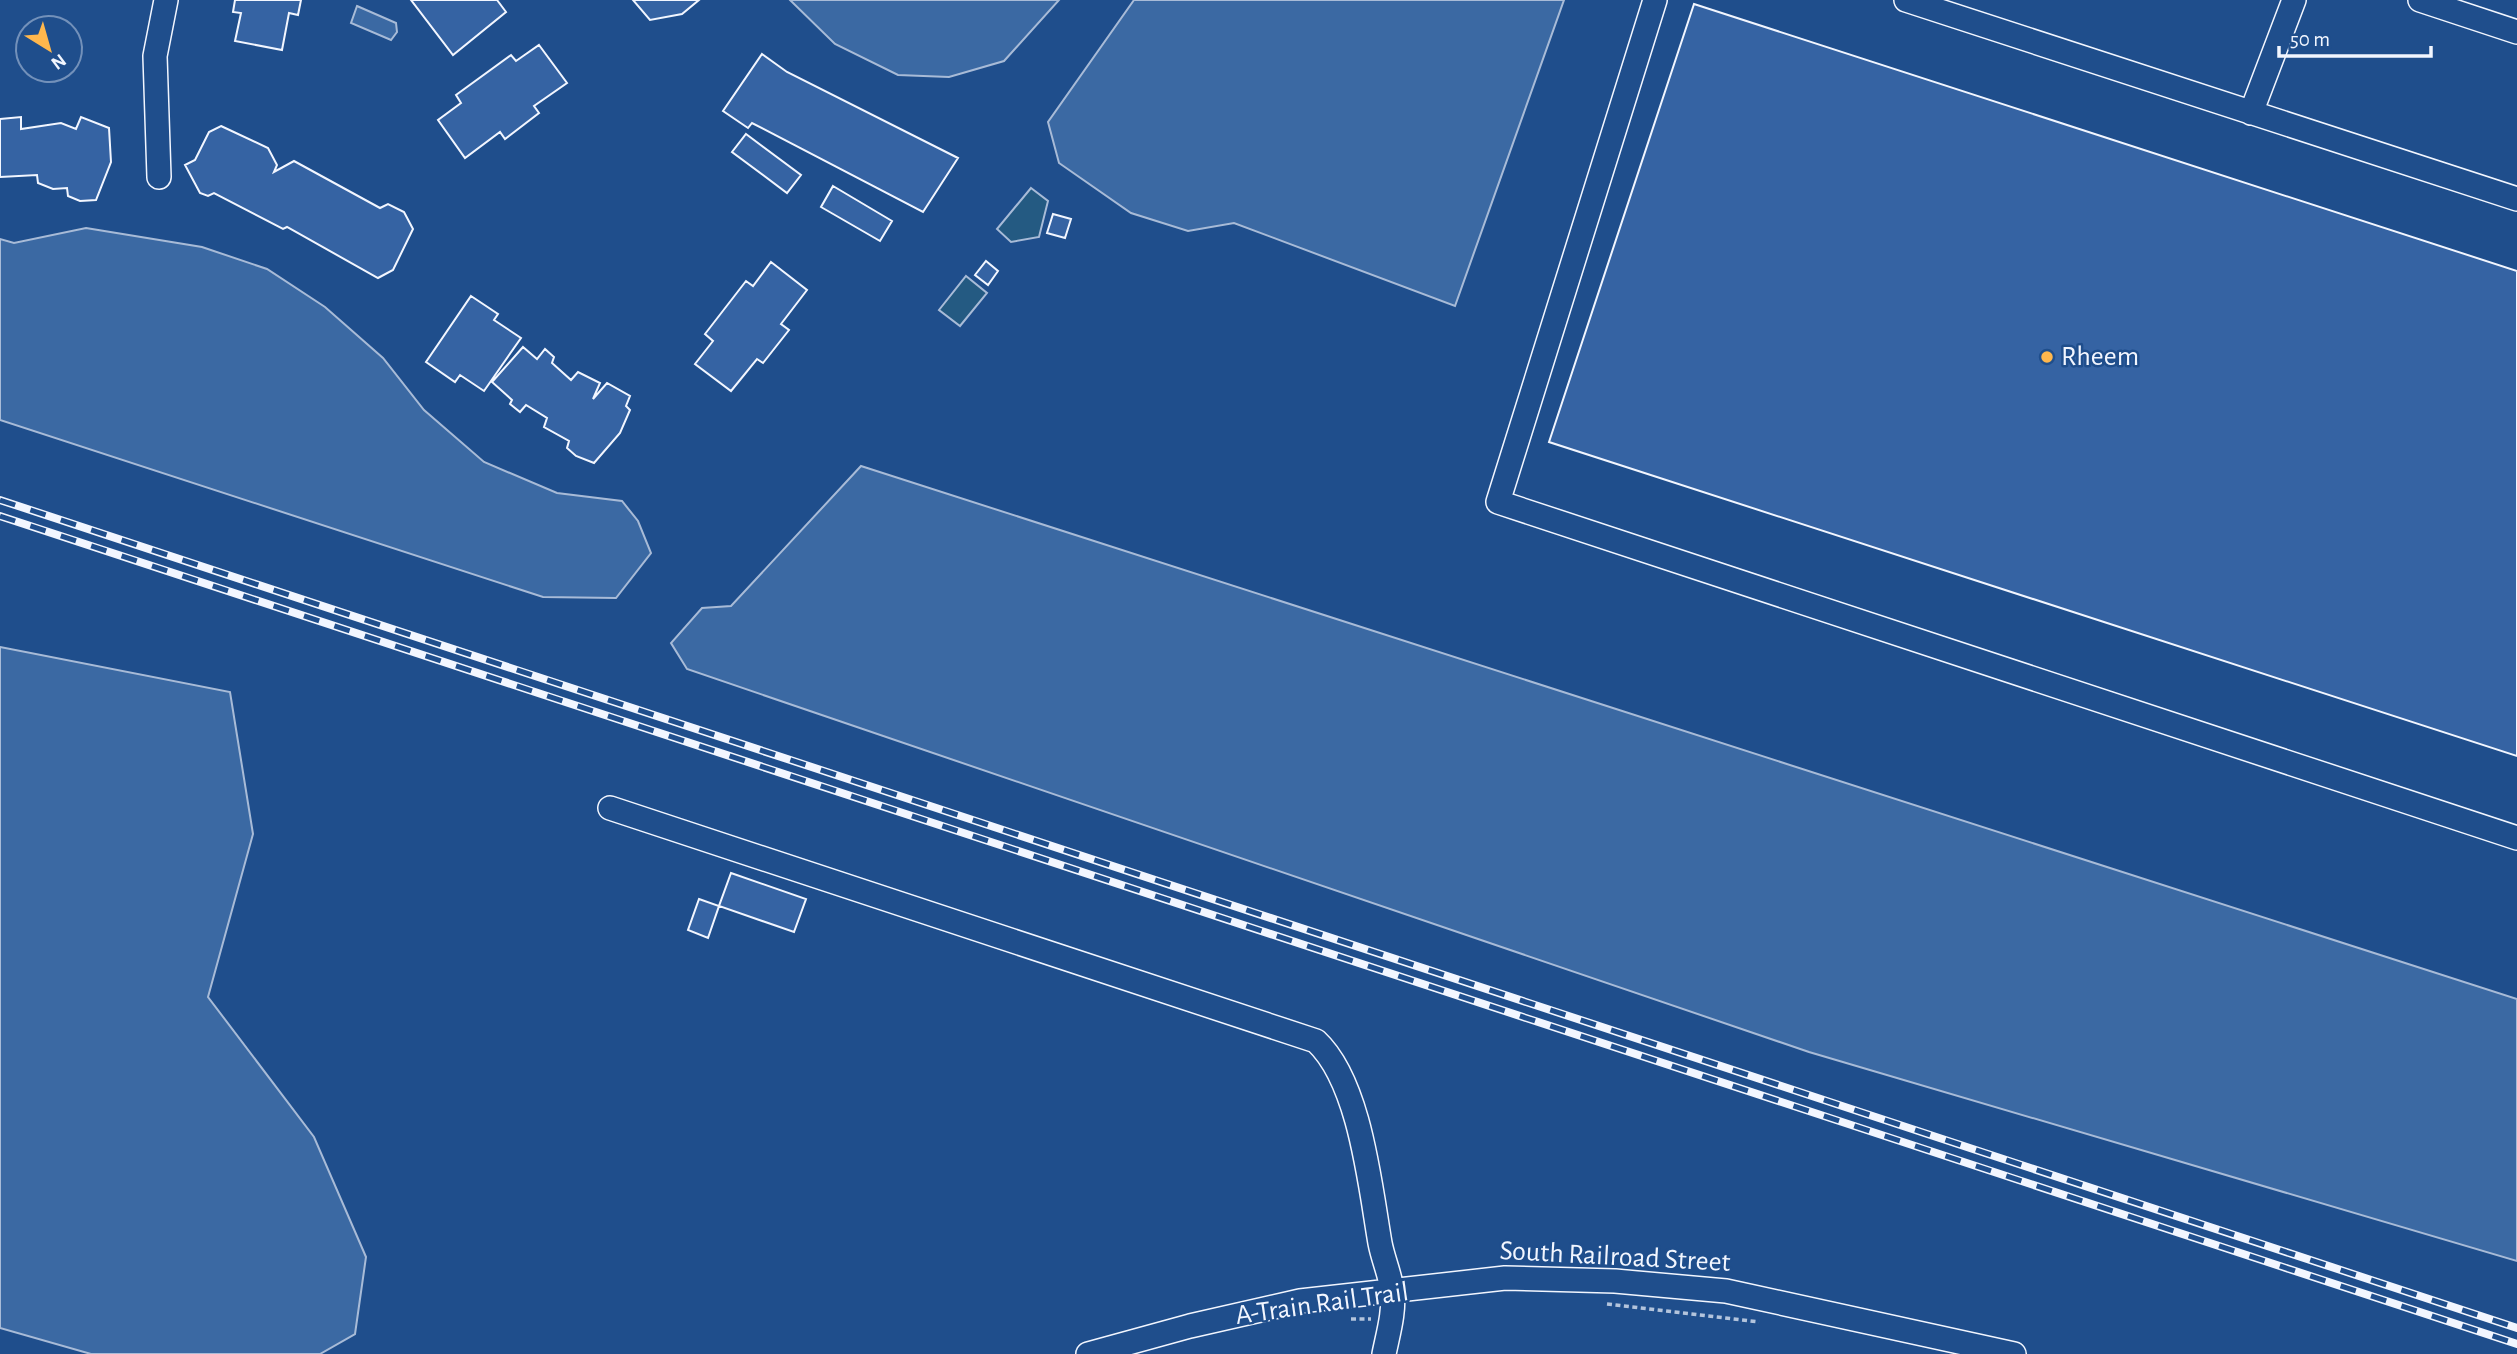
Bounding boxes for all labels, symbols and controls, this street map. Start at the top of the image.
north arrow [14,14,84,84]
scale bar [2279,14,2431,58]
text: 50 m [2290,29,2330,50]
text: N [47,50,69,73]
place label: Rheem [2061,343,2139,371]
marker: Rheem [2039,349,2055,365]
street label: South Railroad Street [1499,1237,1731,1277]
street label: A-Train Rail Trail [1234,1278,1410,1330]

